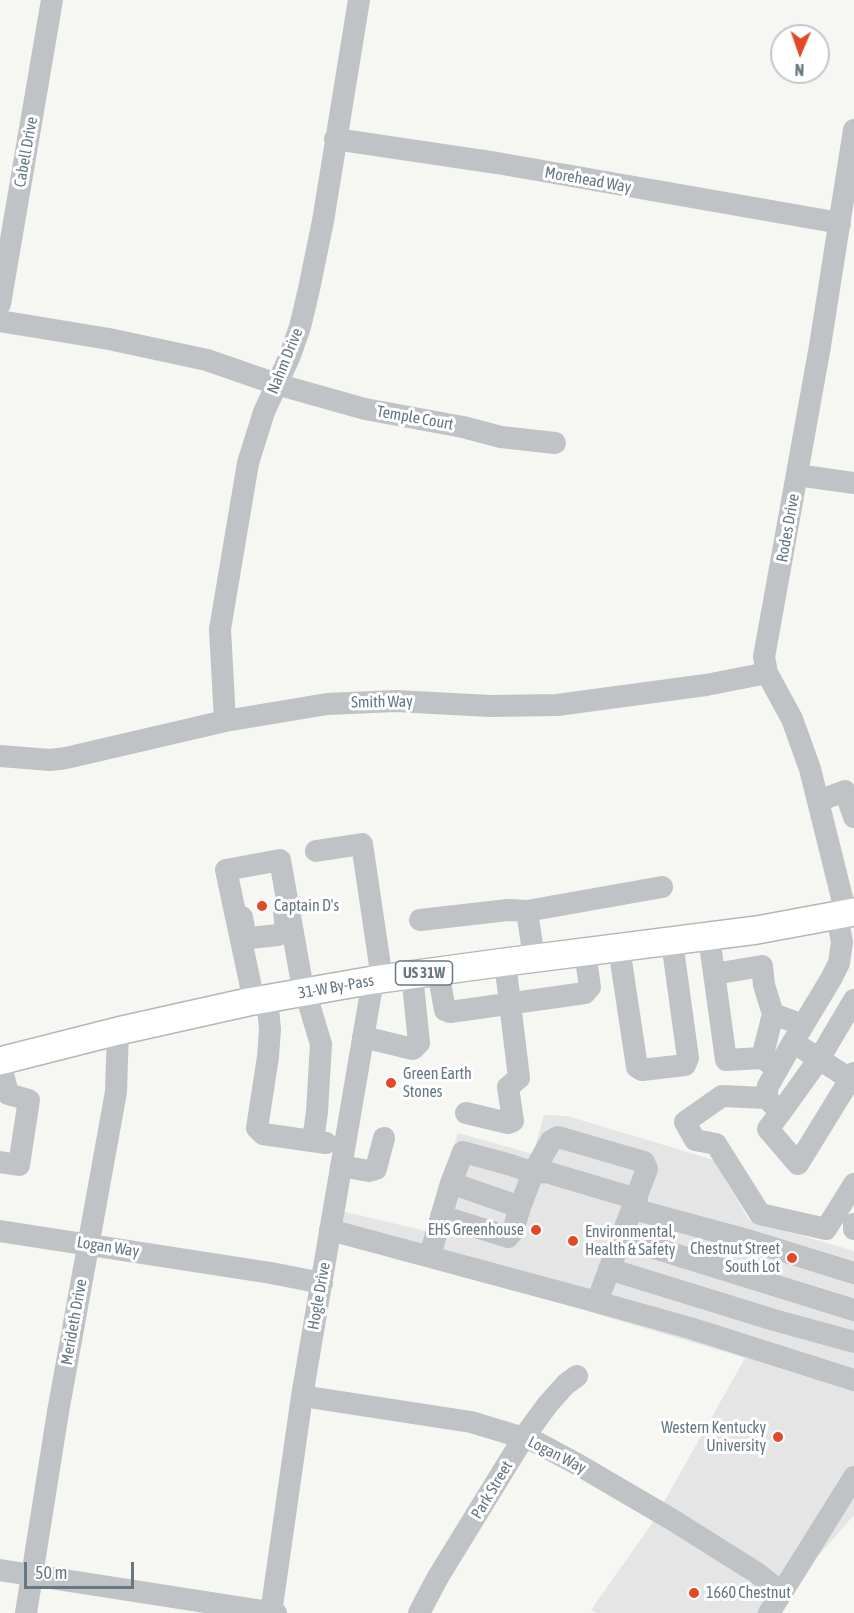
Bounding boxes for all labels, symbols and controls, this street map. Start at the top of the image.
north arrow [770,24,830,84]
text: N [794,61,804,79]
street label: Cabell Drive [10,115,42,189]
street label: Morehead Way [543,163,633,197]
street label: Nahm Drive [263,325,307,397]
street label: Temple Court [375,402,455,434]
street label: Rodes Drive [773,492,803,564]
street label: Smith Way [351,692,413,712]
place label: Captain D's [274,896,339,916]
marker: Captain D's [255,899,269,913]
road number: US 31W [396,961,452,985]
street label: 31-W By-Pass [297,971,375,1003]
place label: Green Earth Stones [403,1064,472,1102]
marker: Green Earth Stones [384,1076,398,1090]
place label: EHS Greenhouse [428,1220,524,1240]
place label: Environmental, Health & Safety [585,1222,676,1260]
marker: EHS Greenhouse [529,1223,543,1237]
street label: Logan Way [75,1233,141,1261]
marker: Environmental, Health & Safety [566,1234,580,1248]
place label: Chestnut Street South Lot [690,1239,780,1277]
marker: Chestnut Street South Lot [785,1251,799,1265]
street label: Hogle Drive [304,1261,334,1331]
street label: Merideth Drive [57,1278,91,1366]
place label: Western Kentucky University [661,1418,766,1456]
marker: Western Kentucky University [771,1430,785,1444]
street label: Logan Way [525,1432,589,1478]
street label: Park Street [467,1458,517,1522]
scale bar [27,1550,136,1588]
text: 50 m [35,1562,67,1583]
place label: 1660 Chestnut [706,1583,791,1603]
marker: 1660 Chestnut [687,1586,701,1600]

